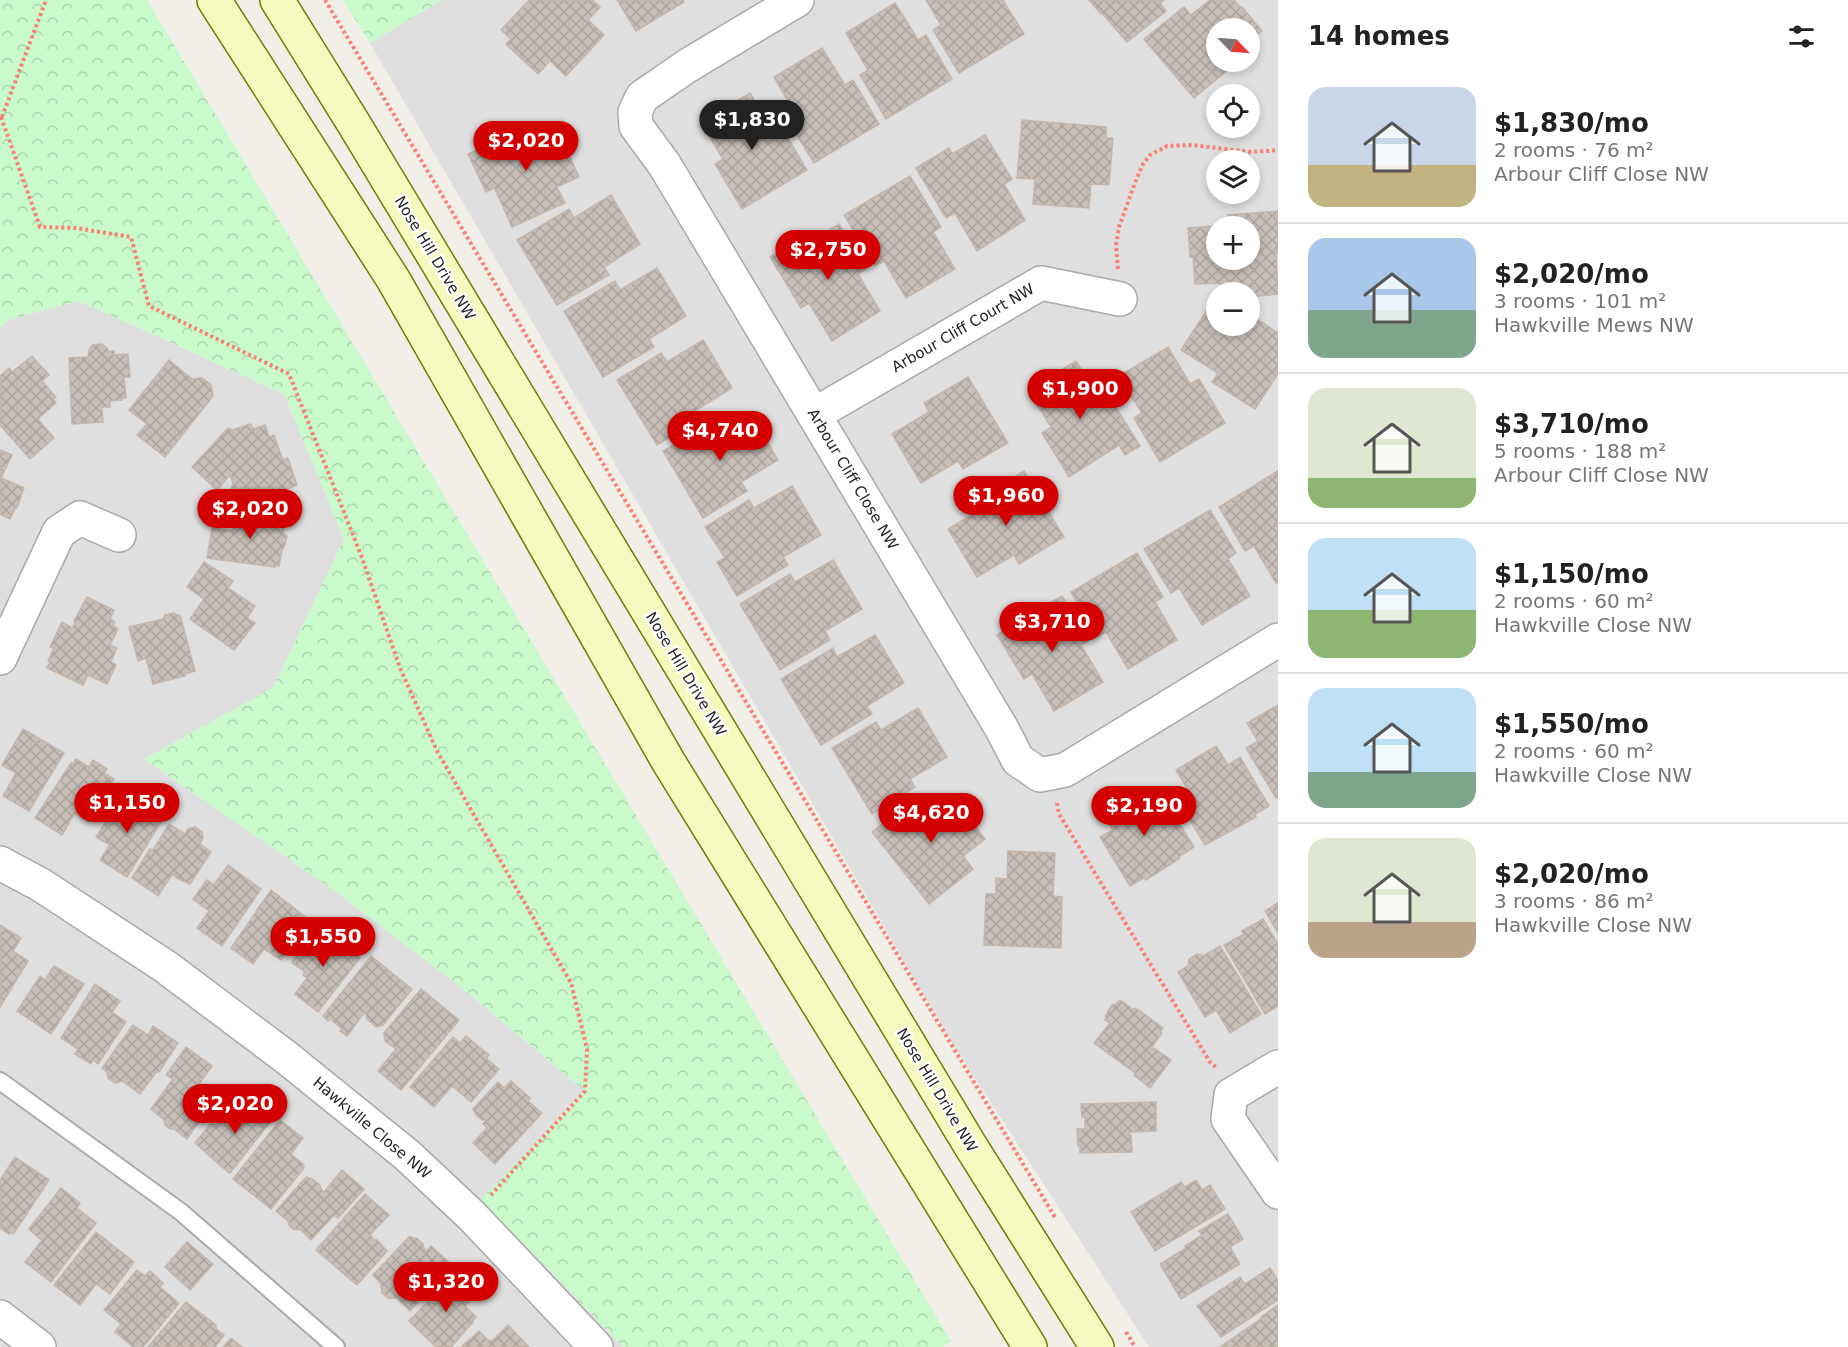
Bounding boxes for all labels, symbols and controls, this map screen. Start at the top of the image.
north arrow [1206,18,1260,72]
map controls [1206,18,1260,336]
icon: filters [1785,20,1818,53]
text: 14 homes [1308,21,1450,51]
button: locate [1206,84,1260,138]
pin: $1,830 [703,100,801,151]
text: $1,830 [713,107,791,131]
text: $1,830/mo [1494,108,1649,138]
icon: home [1356,111,1428,183]
pin: $2,020 [477,121,575,172]
text: $2,020 [487,128,565,152]
text: 2 rooms · 76 m² [1494,138,1654,162]
button: layers [1206,150,1260,204]
text: Arbour Cliff Close NW [1494,162,1709,186]
street label: Nose Hill Drive NW [391,193,479,323]
button: + [1206,216,1260,270]
pin: $2,750 [779,230,877,281]
text: $2,750 [789,237,867,261]
text: $2,020/mo [1494,259,1649,289]
icon: home [1356,262,1428,334]
street label: Arbour Cliff Court NW [889,280,1038,376]
button: − [1206,282,1260,336]
text: 3 rooms · 101 m² [1494,289,1666,313]
text: Hawkville Mews NW [1494,313,1694,337]
pin: $1,900 [1031,369,1129,420]
text: $1,900 [1041,376,1119,400]
street label: Arbour Cliff Close NW [804,405,902,553]
text: $3,710/mo [1494,409,1649,439]
pin: $4,740 [671,411,769,462]
icon: home [1356,412,1428,484]
text: $4,740 [681,418,759,442]
text: 5 rooms · 188 m² [1494,439,1666,463]
text: Arbour Cliff Close NW [1494,463,1709,487]
pin: $1,960 [957,476,1055,527]
text: $1,960 [967,483,1045,507]
pin: $2,020 [201,489,299,540]
text: $2,020 [211,496,289,520]
text: $1,150/mo [1494,559,1649,589]
icon: home [1356,562,1428,634]
text: 2 rooms · 60 m² [1494,589,1654,613]
pin: $3,710 [1003,602,1101,653]
street label: Nose Hill Drive NW [642,609,730,739]
text: $3,710 [1013,609,1091,633]
text: Hawkville Close NW [1494,613,1692,637]
text: $1,550/mo [1494,709,1649,739]
icon: home [1356,712,1428,784]
text: 2 rooms · 60 m² [1494,739,1654,763]
text: Hawkville Close NW [1494,763,1692,787]
pin: $1,150 [78,783,176,834]
pin: $2,190 [1095,786,1193,837]
text: $1,150 [88,790,166,814]
pin: $4,620 [882,793,980,844]
text: $2,190 [1105,793,1183,817]
text: $4,620 [892,800,970,824]
text: $2,020/mo [1494,859,1649,889]
icon: home [1356,862,1428,934]
text: 3 rooms · 86 m² [1494,889,1654,913]
text: Hawkville Close NW [1494,913,1692,937]
pin: $1,550 [274,917,372,968]
text: $1,550 [284,924,362,948]
street label: Nose Hill Drive NW [893,1025,981,1155]
street label: Hawkville Close NW [309,1073,435,1183]
pin: $2,020 [186,1084,284,1135]
text: $2,020 [196,1091,274,1115]
pin: $1,320 [397,1262,495,1313]
text: $1,320 [407,1269,485,1293]

